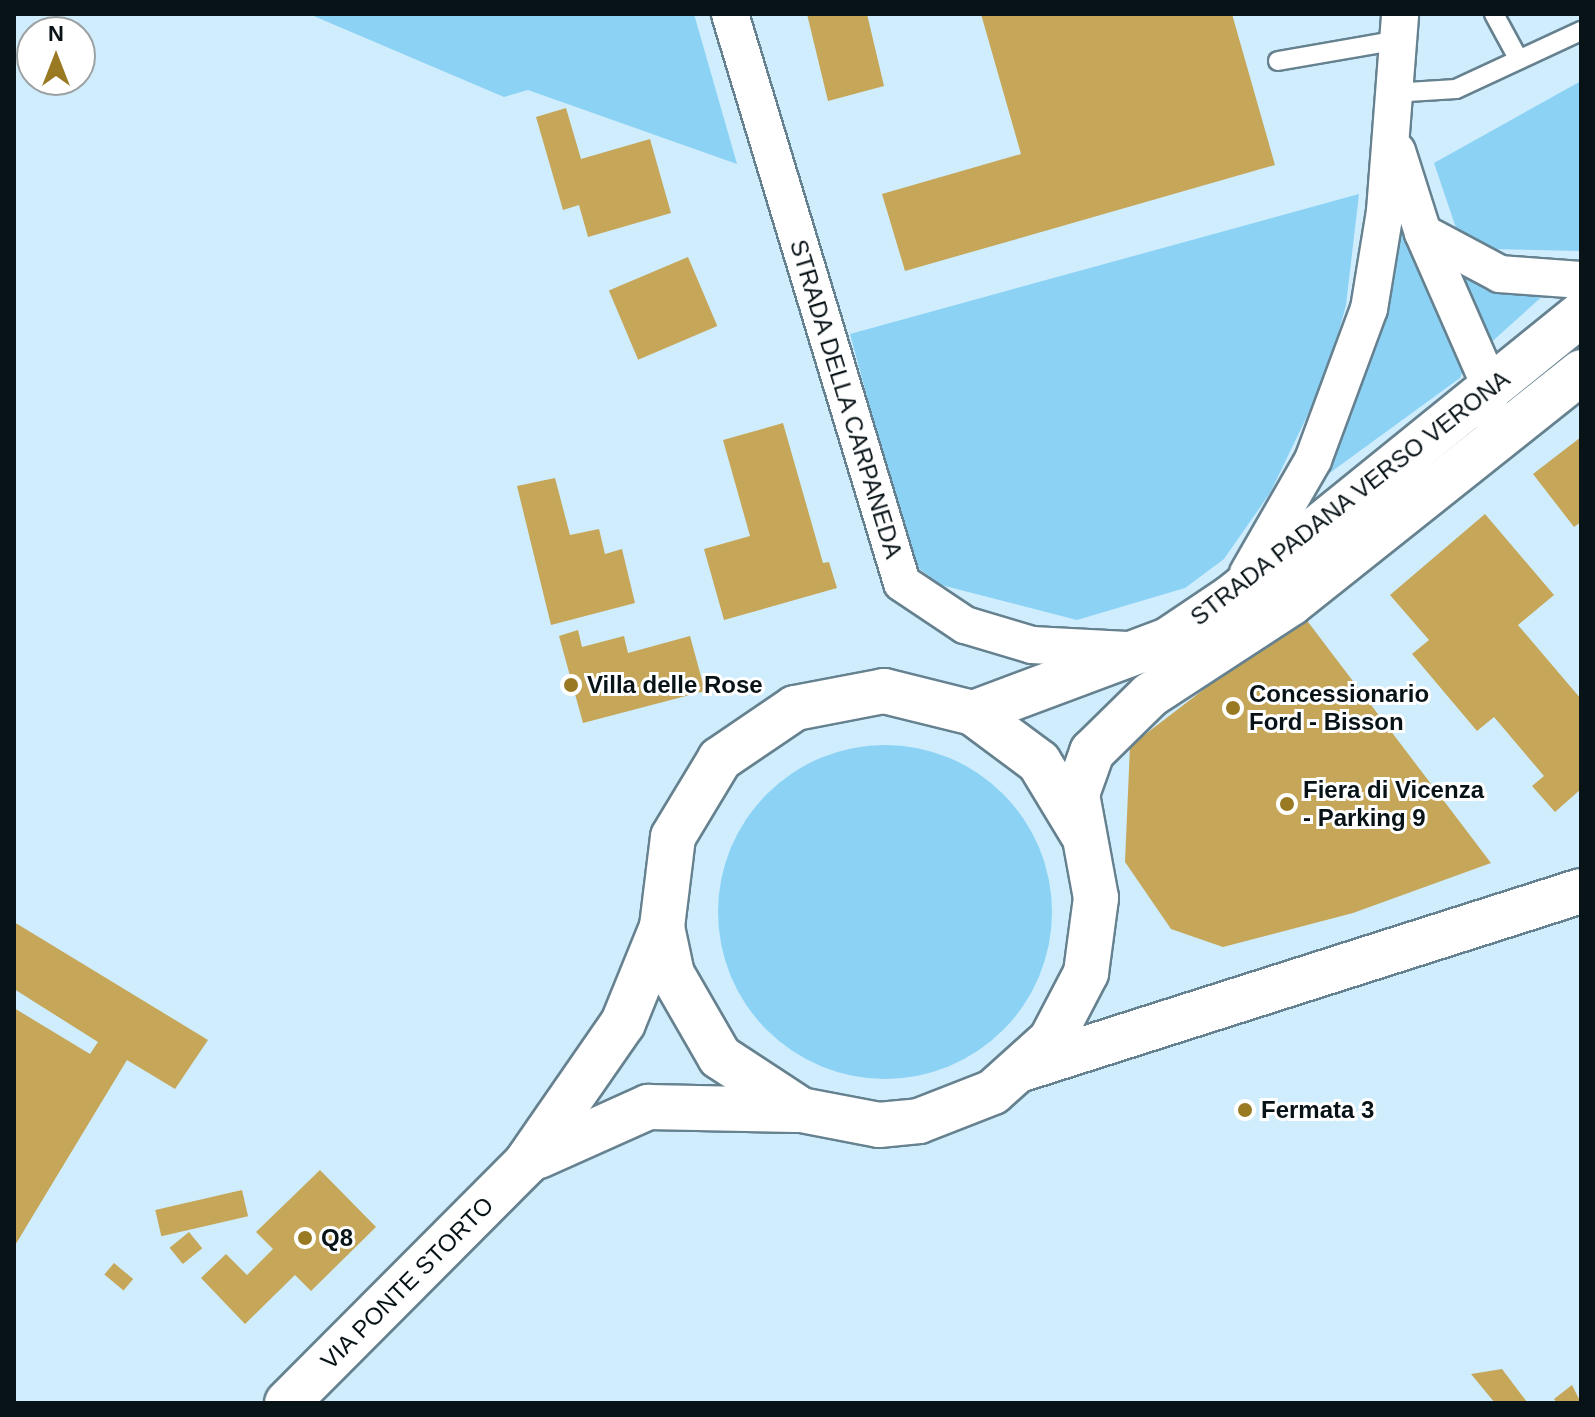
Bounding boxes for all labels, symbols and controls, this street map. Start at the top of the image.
north arrow [16,16,96,96]
text: N [48,21,64,46]
street label: STRADA DELLA CARPANEDA [783,235,909,563]
street label: STRADA PADANA VERSO VERONA [1184,364,1516,632]
place label: Villa delle Rose [587,671,763,699]
marker: Villa delle Rose [562,676,580,694]
place label: Concessionario Ford - Bisson [1249,680,1429,736]
marker: Concessionario Ford - Bisson [1224,699,1242,717]
place label: Fiera di Vicenza - Parking 9 [1303,776,1484,832]
marker: Fiera di Vicenza - Parking 9 [1278,795,1296,813]
place label: Fermata 3 [1261,1096,1374,1124]
marker: Fermata 3 [1236,1101,1254,1119]
street label: VIA PONTE STORTO [314,1190,500,1376]
place label: Q8 [321,1224,353,1252]
marker: Q8 [296,1229,314,1247]

